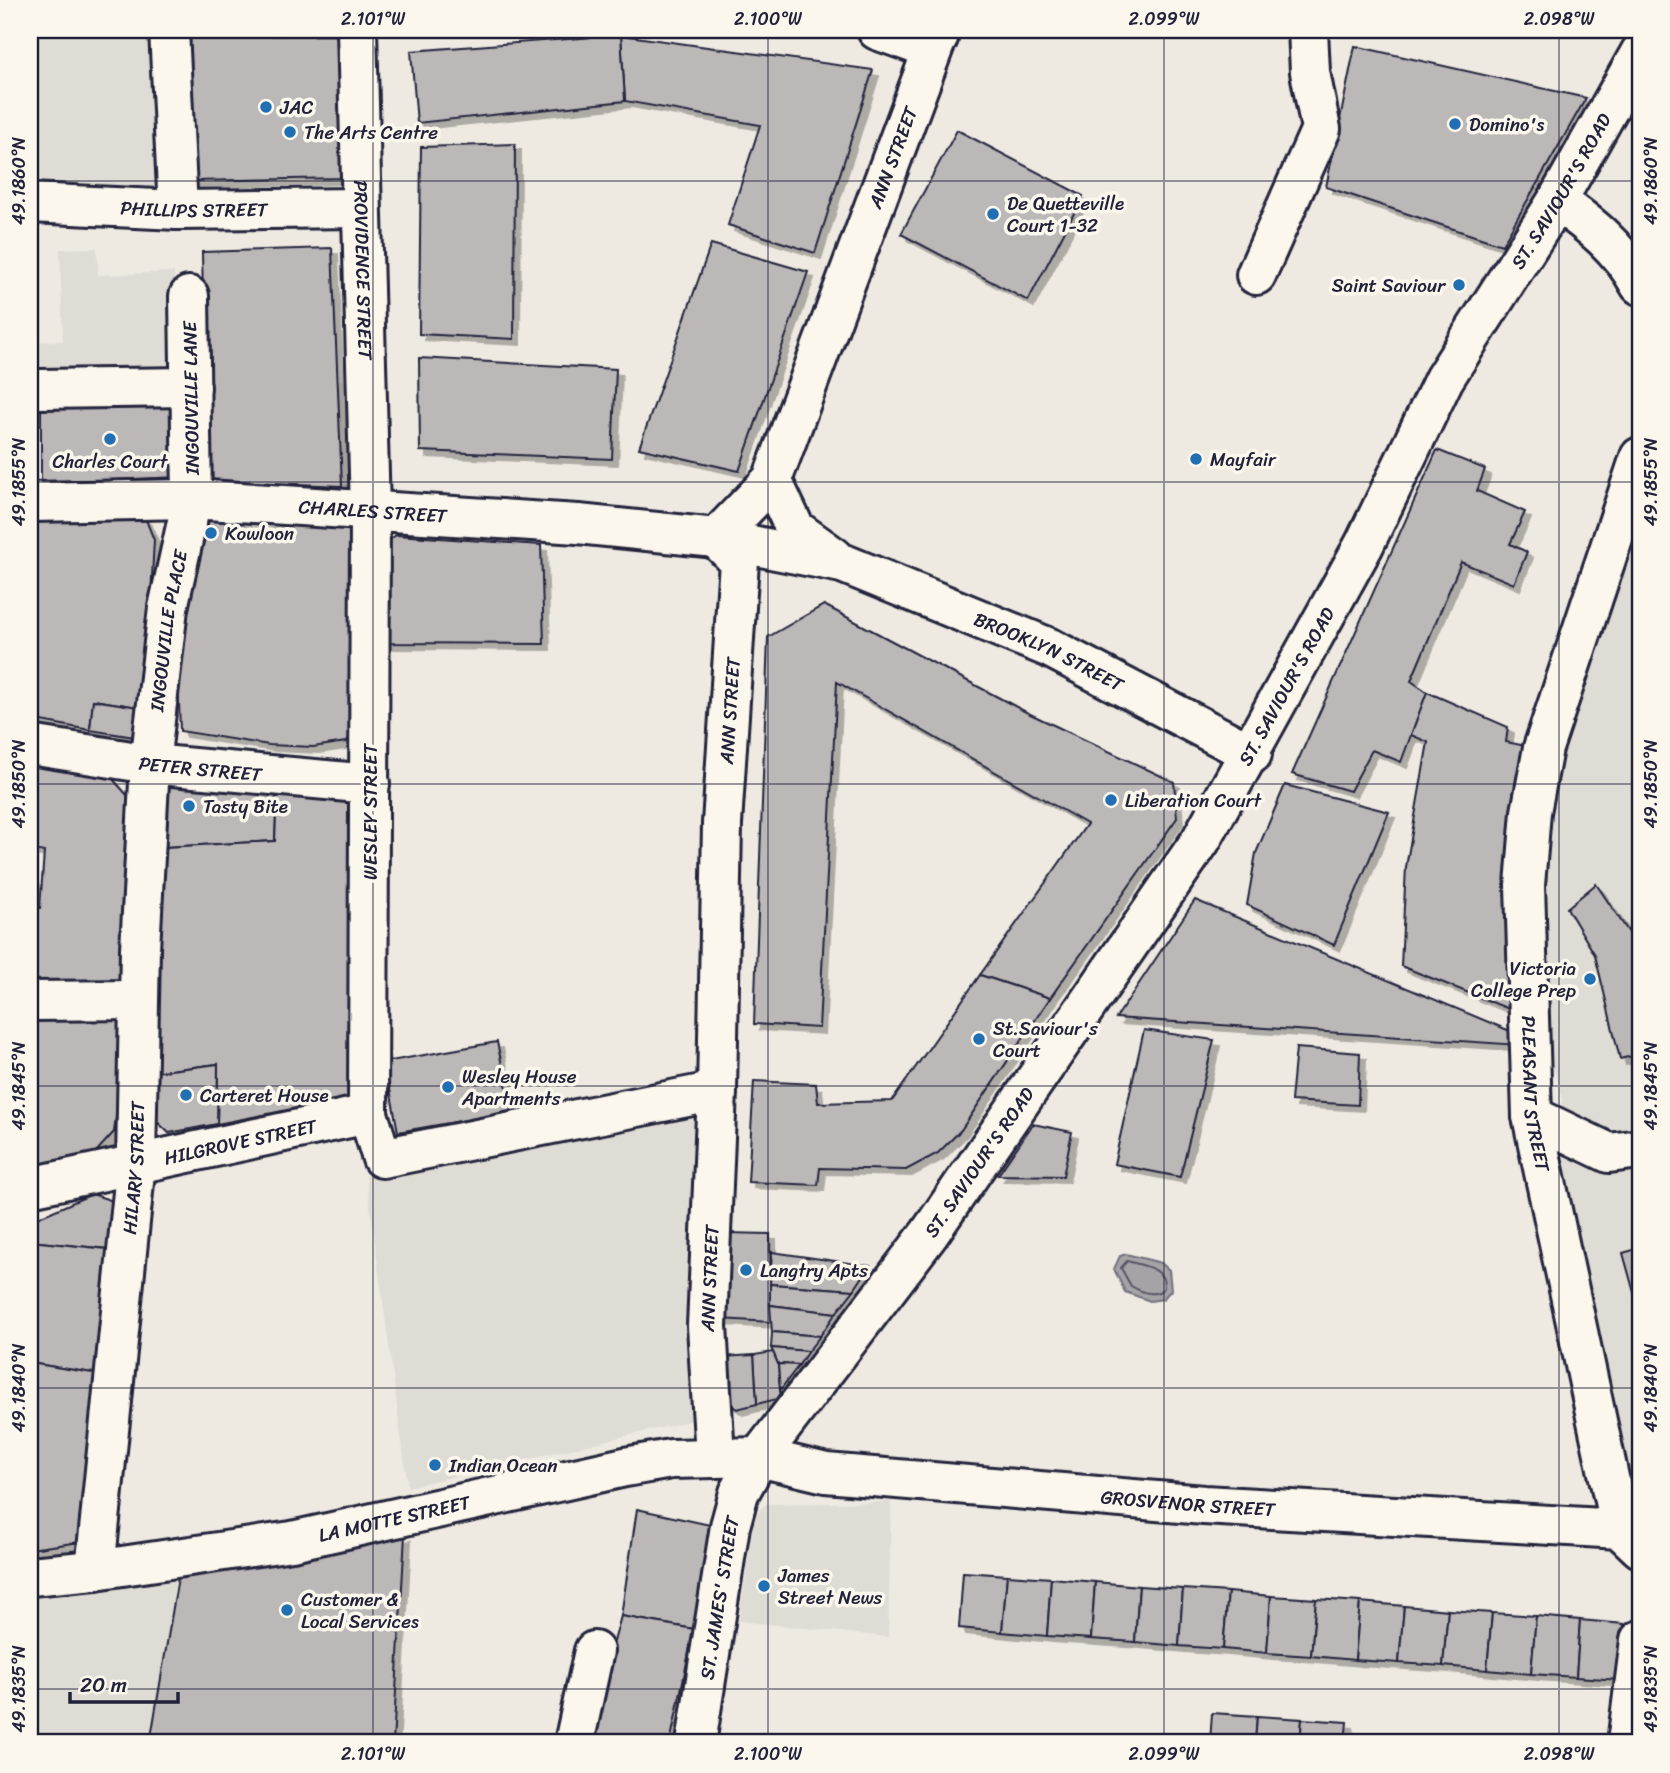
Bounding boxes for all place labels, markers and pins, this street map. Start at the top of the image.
place label: JAC [279,91,313,124]
marker: JAC [258,99,274,115]
place label: Domino's [1469,108,1545,141]
place label: The Arts Centre [304,116,438,149]
marker: Domino's [1447,116,1463,132]
marker: The Arts Centre [282,124,298,140]
place label: De Quetteville Court 1-32 [1007,187,1124,242]
marker: De Quetteville Court 1-32 [985,206,1001,222]
place label: Saint Saviour [1332,269,1446,302]
marker: Saint Saviour [1451,277,1467,293]
marker: Charles Court [102,431,118,447]
place label: Mayfair [1210,443,1277,476]
place label: Charles Court [53,445,169,478]
marker: Mayfair [1188,451,1204,467]
place label: Kowloon [225,517,294,550]
marker: Kowloon [203,525,219,541]
place label: Liberation Court [1125,784,1263,817]
place label: Tasty Bite [203,790,288,823]
marker: Liberation Court [1103,792,1119,808]
marker: Tasty Bite [181,798,197,814]
place label: Victoria College Prep [1471,952,1576,1007]
marker: Victoria College Prep [1582,971,1598,987]
place label: St.Saviour's Court [993,1012,1098,1067]
marker: St.Saviour's Court [971,1031,987,1047]
place label: Wesley House Apartments [461,1060,577,1115]
place label: Carteret House [200,1079,329,1112]
marker: Wesley House Apartments [440,1079,456,1095]
marker: Carteret House [178,1087,194,1103]
place label: Langtry Apts [760,1254,868,1287]
marker: Langtry Apts [738,1262,754,1278]
place label: Indian Ocean [448,1449,558,1482]
marker: Indian Ocean [427,1457,443,1473]
place label: James Street News [777,1559,883,1614]
marker: James Street News [756,1578,772,1594]
place label: Customer & Local Services [301,1583,419,1638]
marker: Customer & Local Services [279,1602,295,1618]

